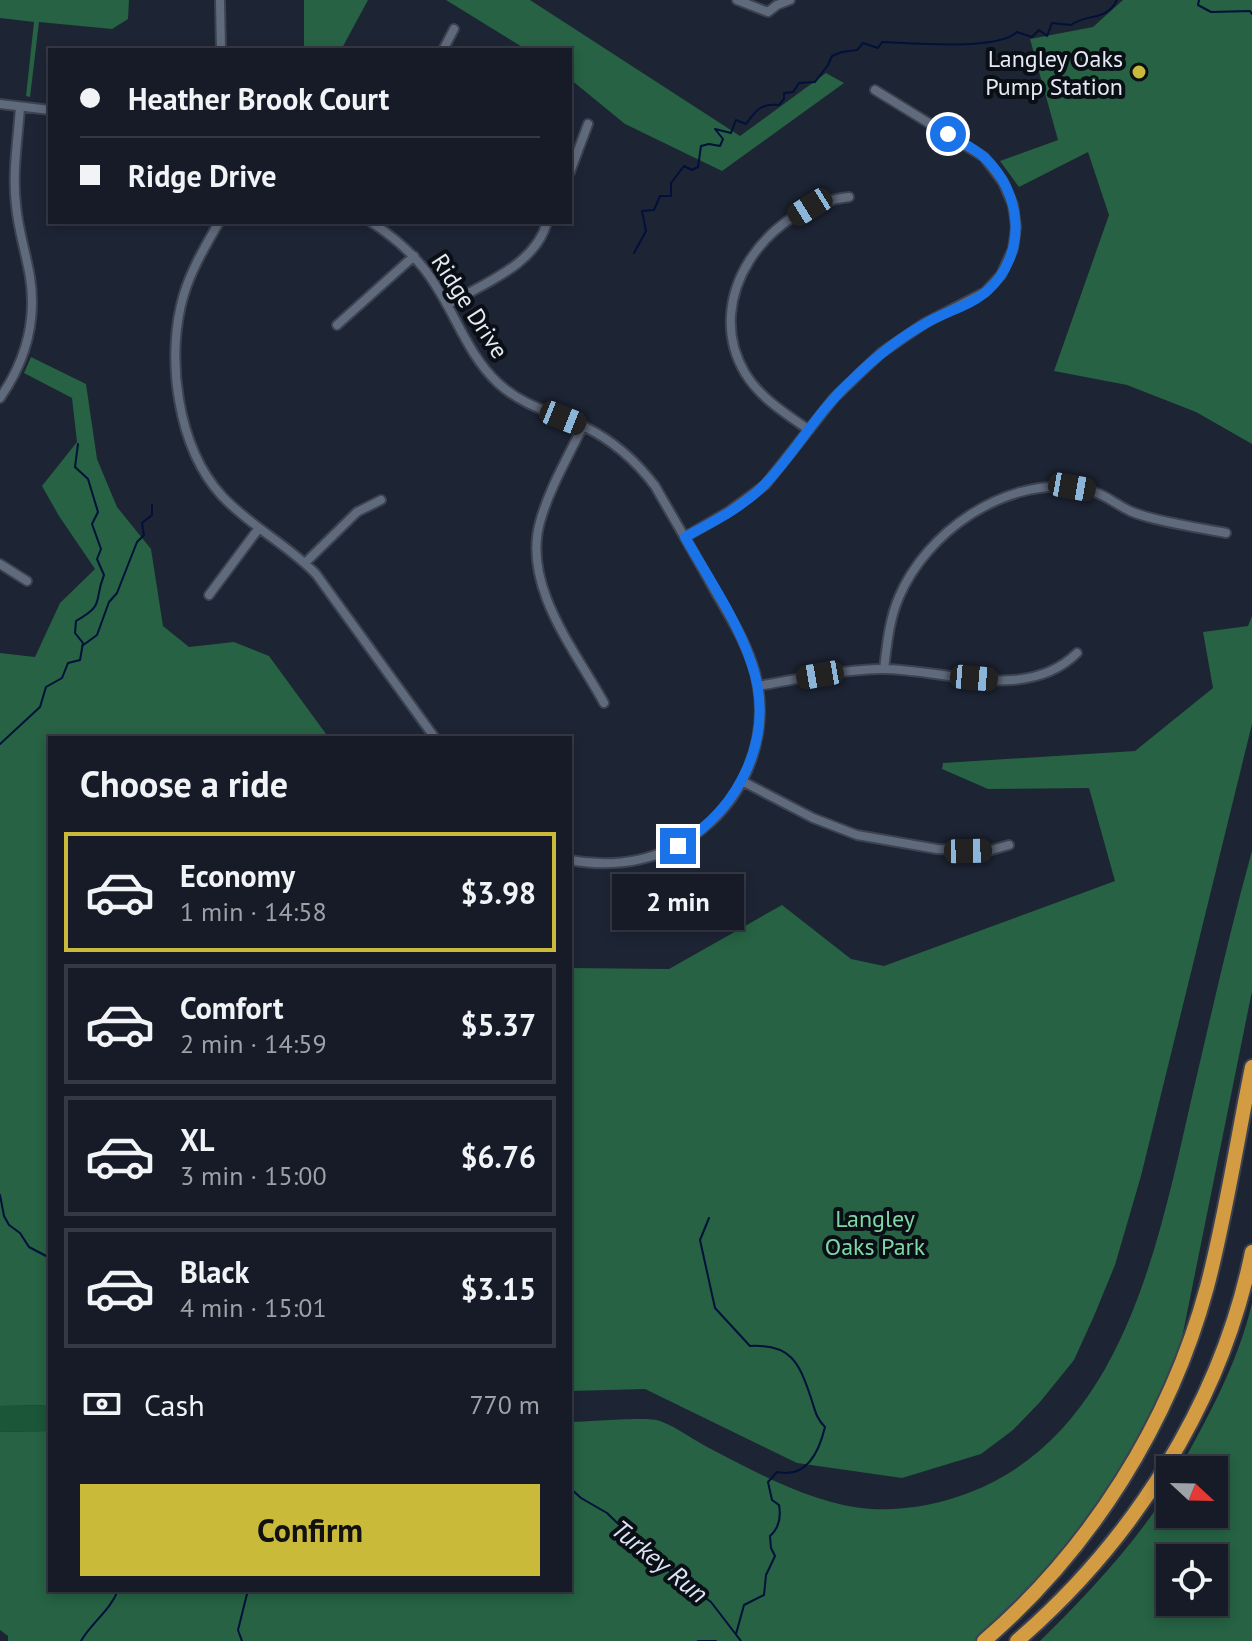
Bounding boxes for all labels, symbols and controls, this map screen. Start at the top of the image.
place label: Langley Oaks Pump Station [985,43,1123,102]
marker: Langley Oaks Pump Station [1130,63,1148,81]
text: Heather Brook Court [128,79,389,118]
route start [930,116,966,152]
text: Ridge Drive [128,156,277,195]
car [783,184,837,230]
street label: Ridge Drive [425,248,515,364]
car [536,398,590,438]
car [1046,471,1098,503]
car [794,659,846,691]
car [949,664,999,692]
text: Choose a ride [80,760,288,807]
route end [660,828,696,864]
car [944,839,992,863]
icon: car [84,856,156,928]
text: Economy [180,856,295,895]
text: $3.98 [461,873,536,912]
callout: 2 min [612,874,744,930]
text: 2 min [646,885,710,918]
text: 1 min · 14:58 [180,895,327,928]
icon: car [84,988,156,1060]
text: Comfort [180,988,283,1027]
text: $5.37 [461,1005,536,1044]
text: 2 min · 14:59 [180,1027,327,1060]
icon: car [84,1120,156,1192]
text: XL [180,1120,214,1159]
text: $6.76 [461,1137,536,1176]
text: 3 min · 15:00 [180,1159,327,1192]
park label: Langley Oaks Park [825,1203,926,1262]
icon: car [84,1252,156,1324]
text: Black [180,1252,249,1291]
text: $3.15 [461,1269,536,1308]
text: 4 min · 15:01 [180,1291,327,1324]
icon: cash [80,1382,124,1426]
text: Cash [144,1385,205,1424]
text: 770 m [469,1388,540,1421]
north arrow [1156,1456,1228,1528]
map controls [1156,1456,1228,1616]
button: Confirm [80,1484,540,1576]
water label: Turkey Run [605,1512,715,1610]
button: locate [1156,1544,1228,1616]

